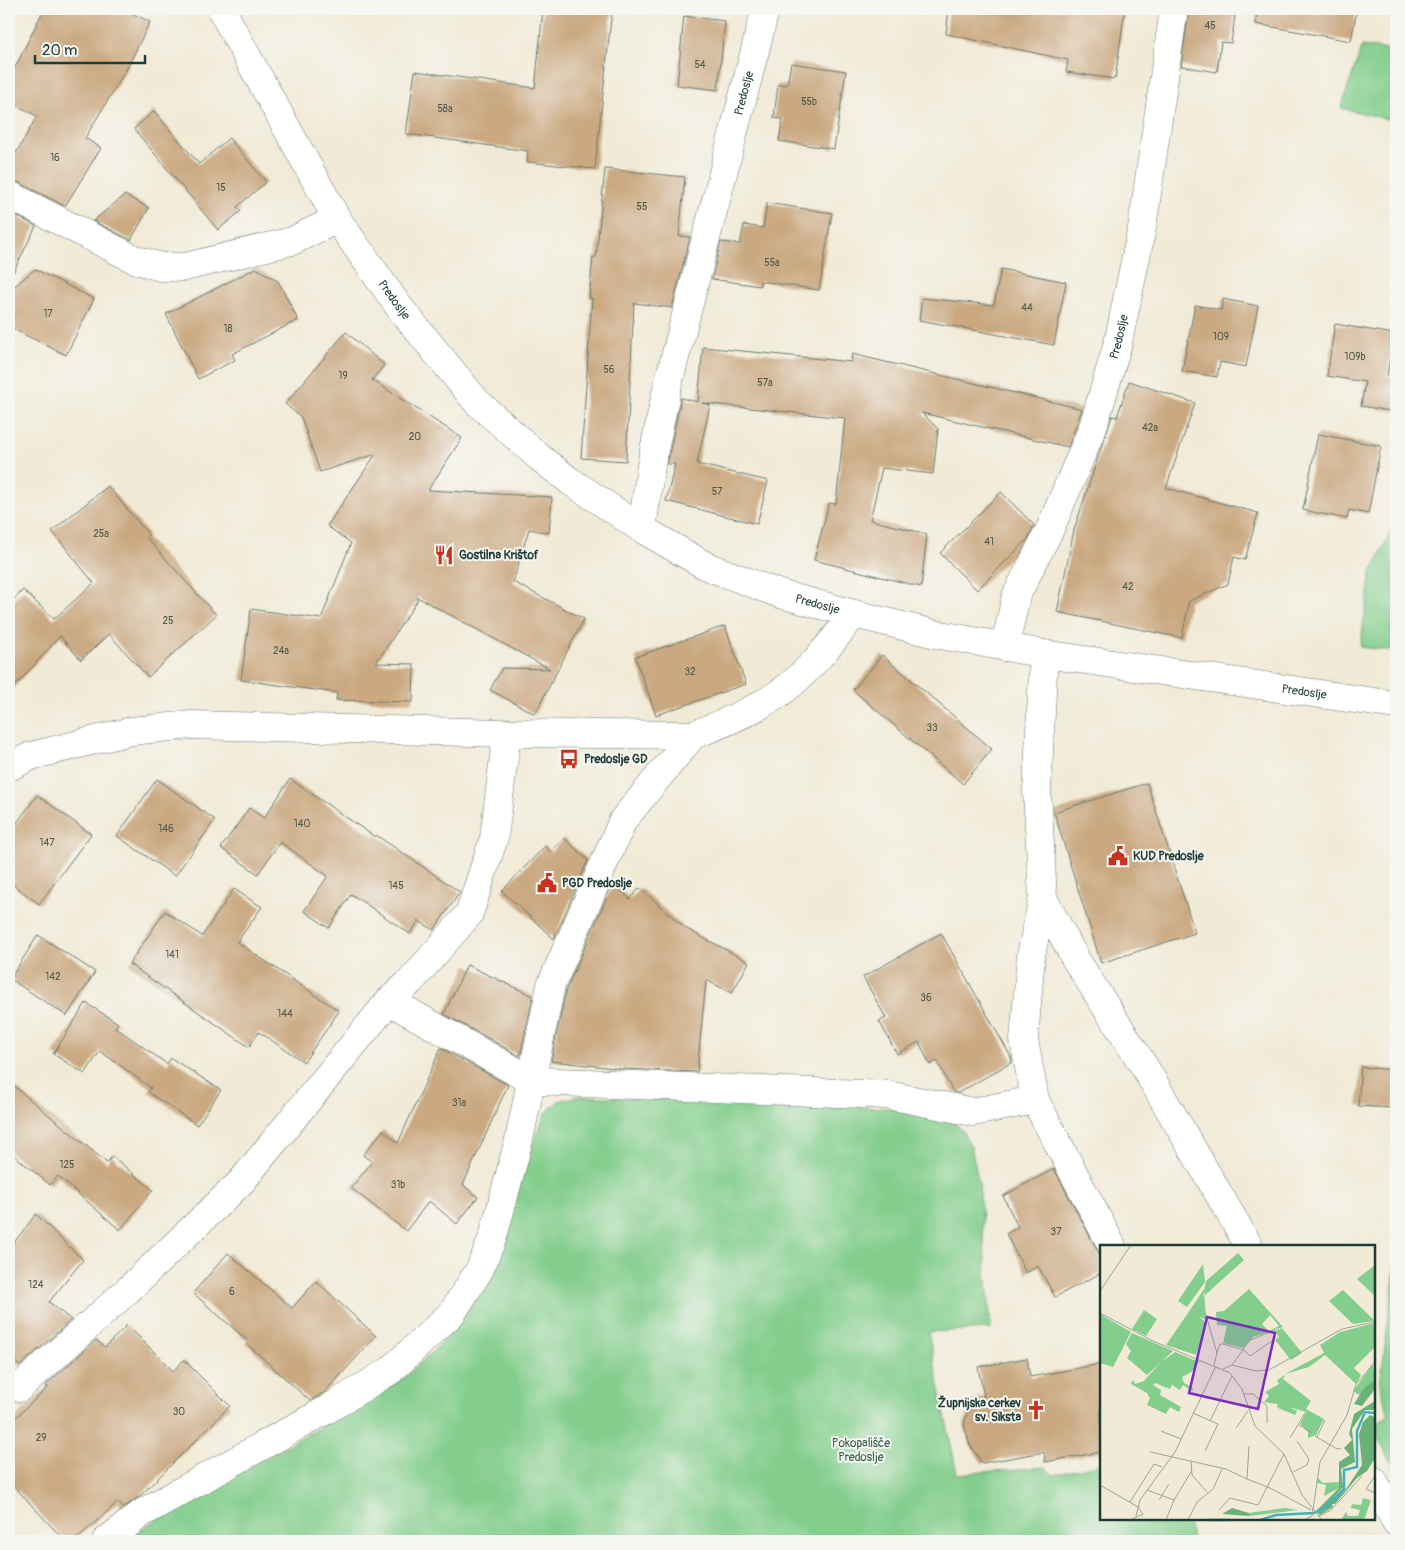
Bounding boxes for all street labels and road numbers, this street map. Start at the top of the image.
street label: Predoslje [731,69,757,117]
street label: Predoslje [374,277,413,323]
street label: Predoslje [1107,313,1132,361]
street label: Predoslje [794,591,841,618]
street label: Predoslje [1281,682,1328,703]

